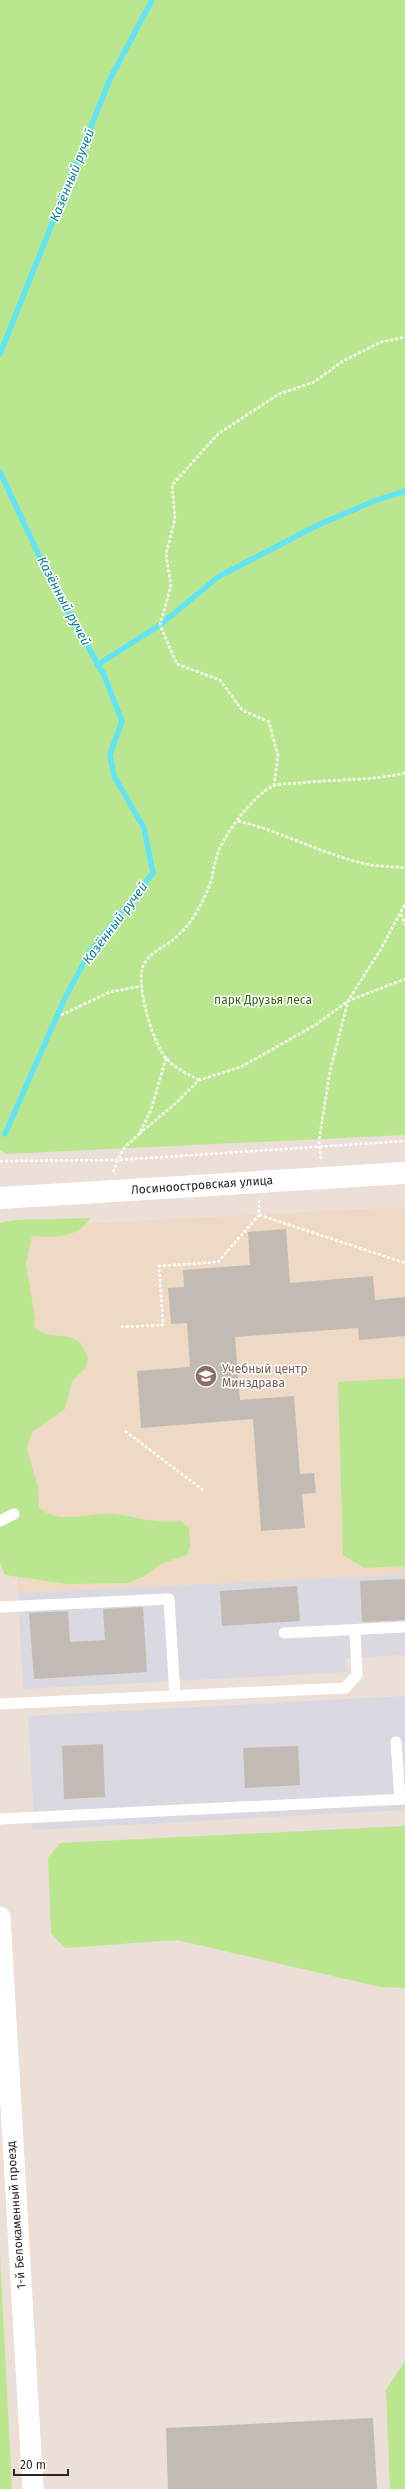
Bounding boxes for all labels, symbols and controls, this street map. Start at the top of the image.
water label: Казённый ручей [47,126,97,224]
water label: Казённый ручей [34,554,94,648]
water label: Казённый ручей [79,879,151,967]
park label: парк Друзья леса [214,993,312,1007]
street label: Лосиноостровская улица [130,1173,274,1197]
place label: Учебный центр Минздрава [222,1362,308,1390]
school or university icon: Учебный центр Минздрава [193,1363,219,1389]
street label: 1-й Белокаменный проезд [4,2140,28,2289]
scale bar [14,2451,68,2477]
text: 20 m [20,2458,46,2472]

